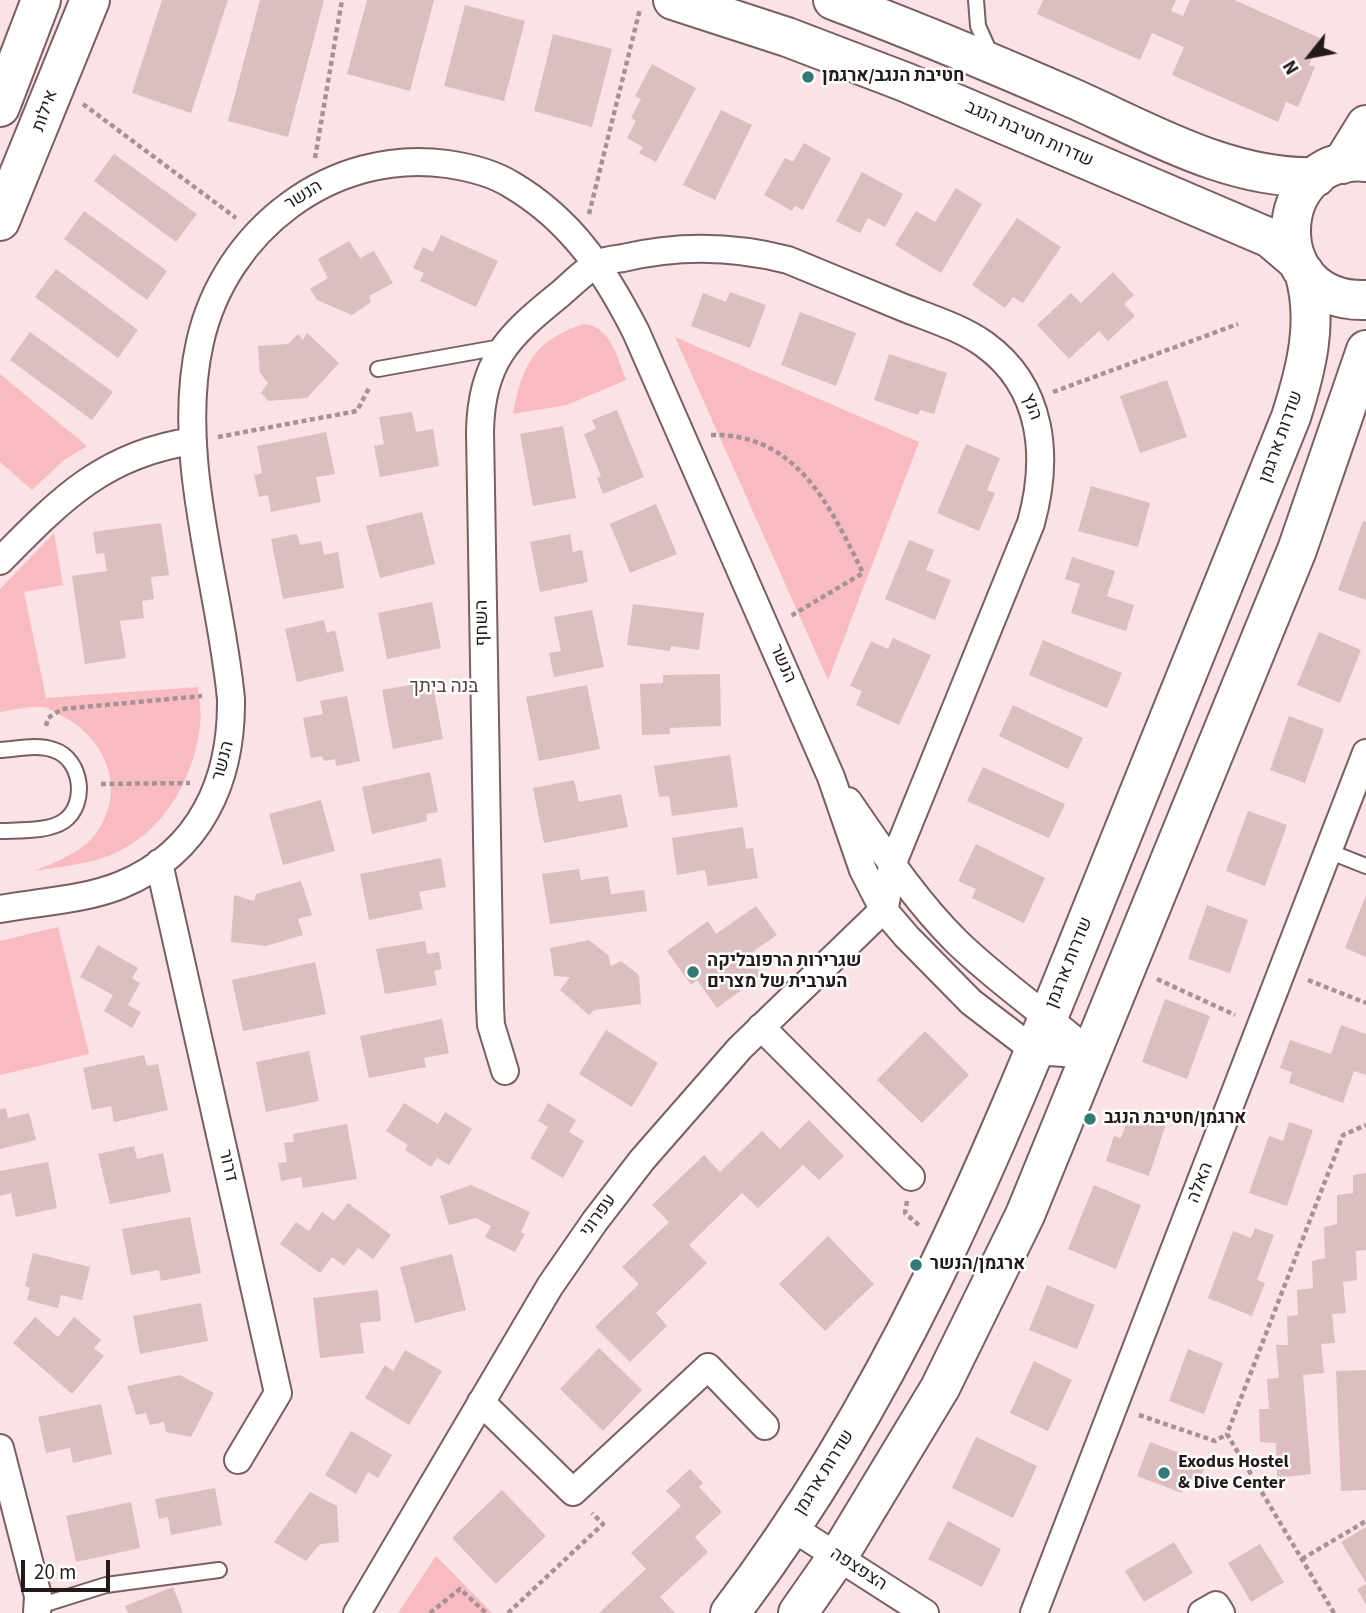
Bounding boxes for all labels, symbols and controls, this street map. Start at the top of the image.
north arrow [1275,21,1345,91]
text: N [1277,55,1306,79]
place label: חטיבת הנגב/ארגמן [822,66,964,88]
marker: חטיבת הנגב/ארגמן [800,69,816,85]
street label: אילות [29,87,63,135]
street label: שדרות חטיבת הנגב [962,97,1096,173]
street label: הנשר [281,176,327,216]
street label: שדרות ארגמן [1255,388,1309,486]
street label: הנץ [1016,391,1046,423]
street label: השחף [472,600,494,646]
street label: הנשר [764,641,800,687]
district label: בנה ביתך [410,677,478,699]
street label: הנשר [208,739,240,783]
street label: שדרות ארגמן [1042,914,1098,1012]
place label: שגרירות הרפובליקה הערבית של מצרים [707,951,861,993]
marker: שגרירות הרפובליקה הערבית של מצרים [685,964,701,980]
place label: ארגמן/חטיבת הנגב [1104,1108,1246,1130]
marker: ארגמן/חטיבת הנגב [1082,1111,1098,1127]
street label: דרור [213,1148,241,1184]
street label: האלה [1183,1160,1219,1206]
street label: עפרוני [576,1190,622,1242]
place label: ארגמן/הנשר [930,1254,1025,1276]
marker: ארגמן/הנשר [908,1257,924,1273]
street label: שדרות ארגמן [790,1426,860,1520]
place label: Exodus Hostel & Dive Center [1178,1452,1289,1494]
marker: Exodus Hostel & Dive Center [1156,1465,1172,1481]
street label: הצפצפה [826,1544,890,1596]
scale bar [24,1546,114,1590]
text: 20 m [34,1557,76,1587]

